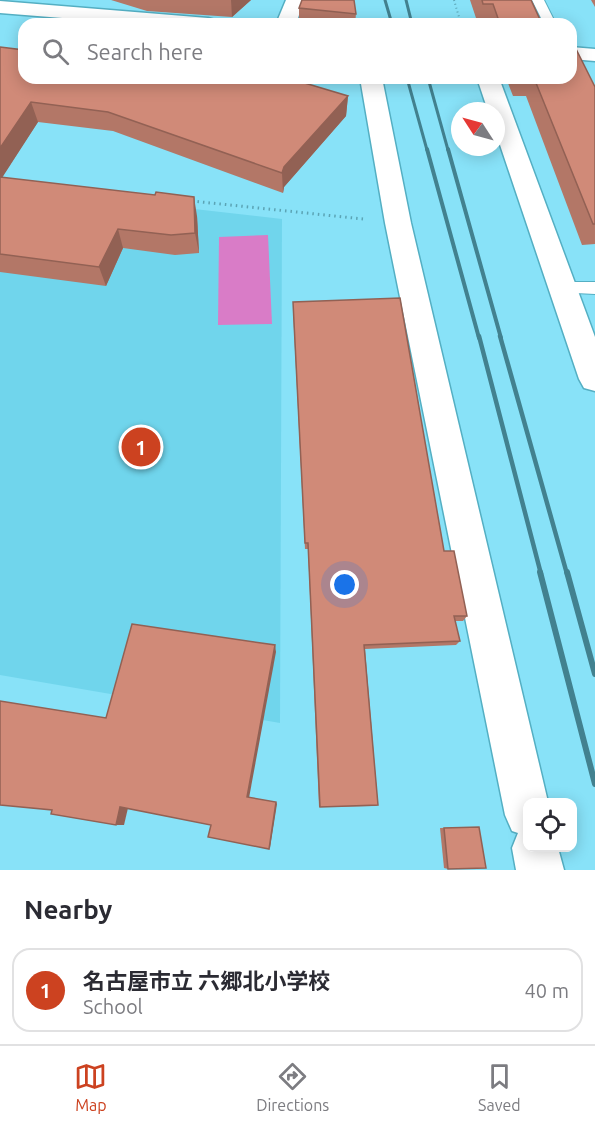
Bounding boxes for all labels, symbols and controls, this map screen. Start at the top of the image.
search box [18,18,577,84]
icon: search [39,35,72,68]
text: Search here [87,39,203,64]
north arrow [451,102,505,156]
pin: 1 [122,424,160,470]
your location [330,570,359,599]
map controls [523,798,577,852]
button: locate [523,798,577,852]
text: Nearby [24,895,112,924]
text: 名古屋市立 六郷北小学校 [83,968,330,993]
text: 1 [40,979,51,1002]
text: 40 m [525,979,569,1002]
text: School [83,995,143,1018]
tab: Map [74,1060,107,1114]
tab: Directions [256,1060,329,1114]
tab: Saved [478,1060,521,1114]

